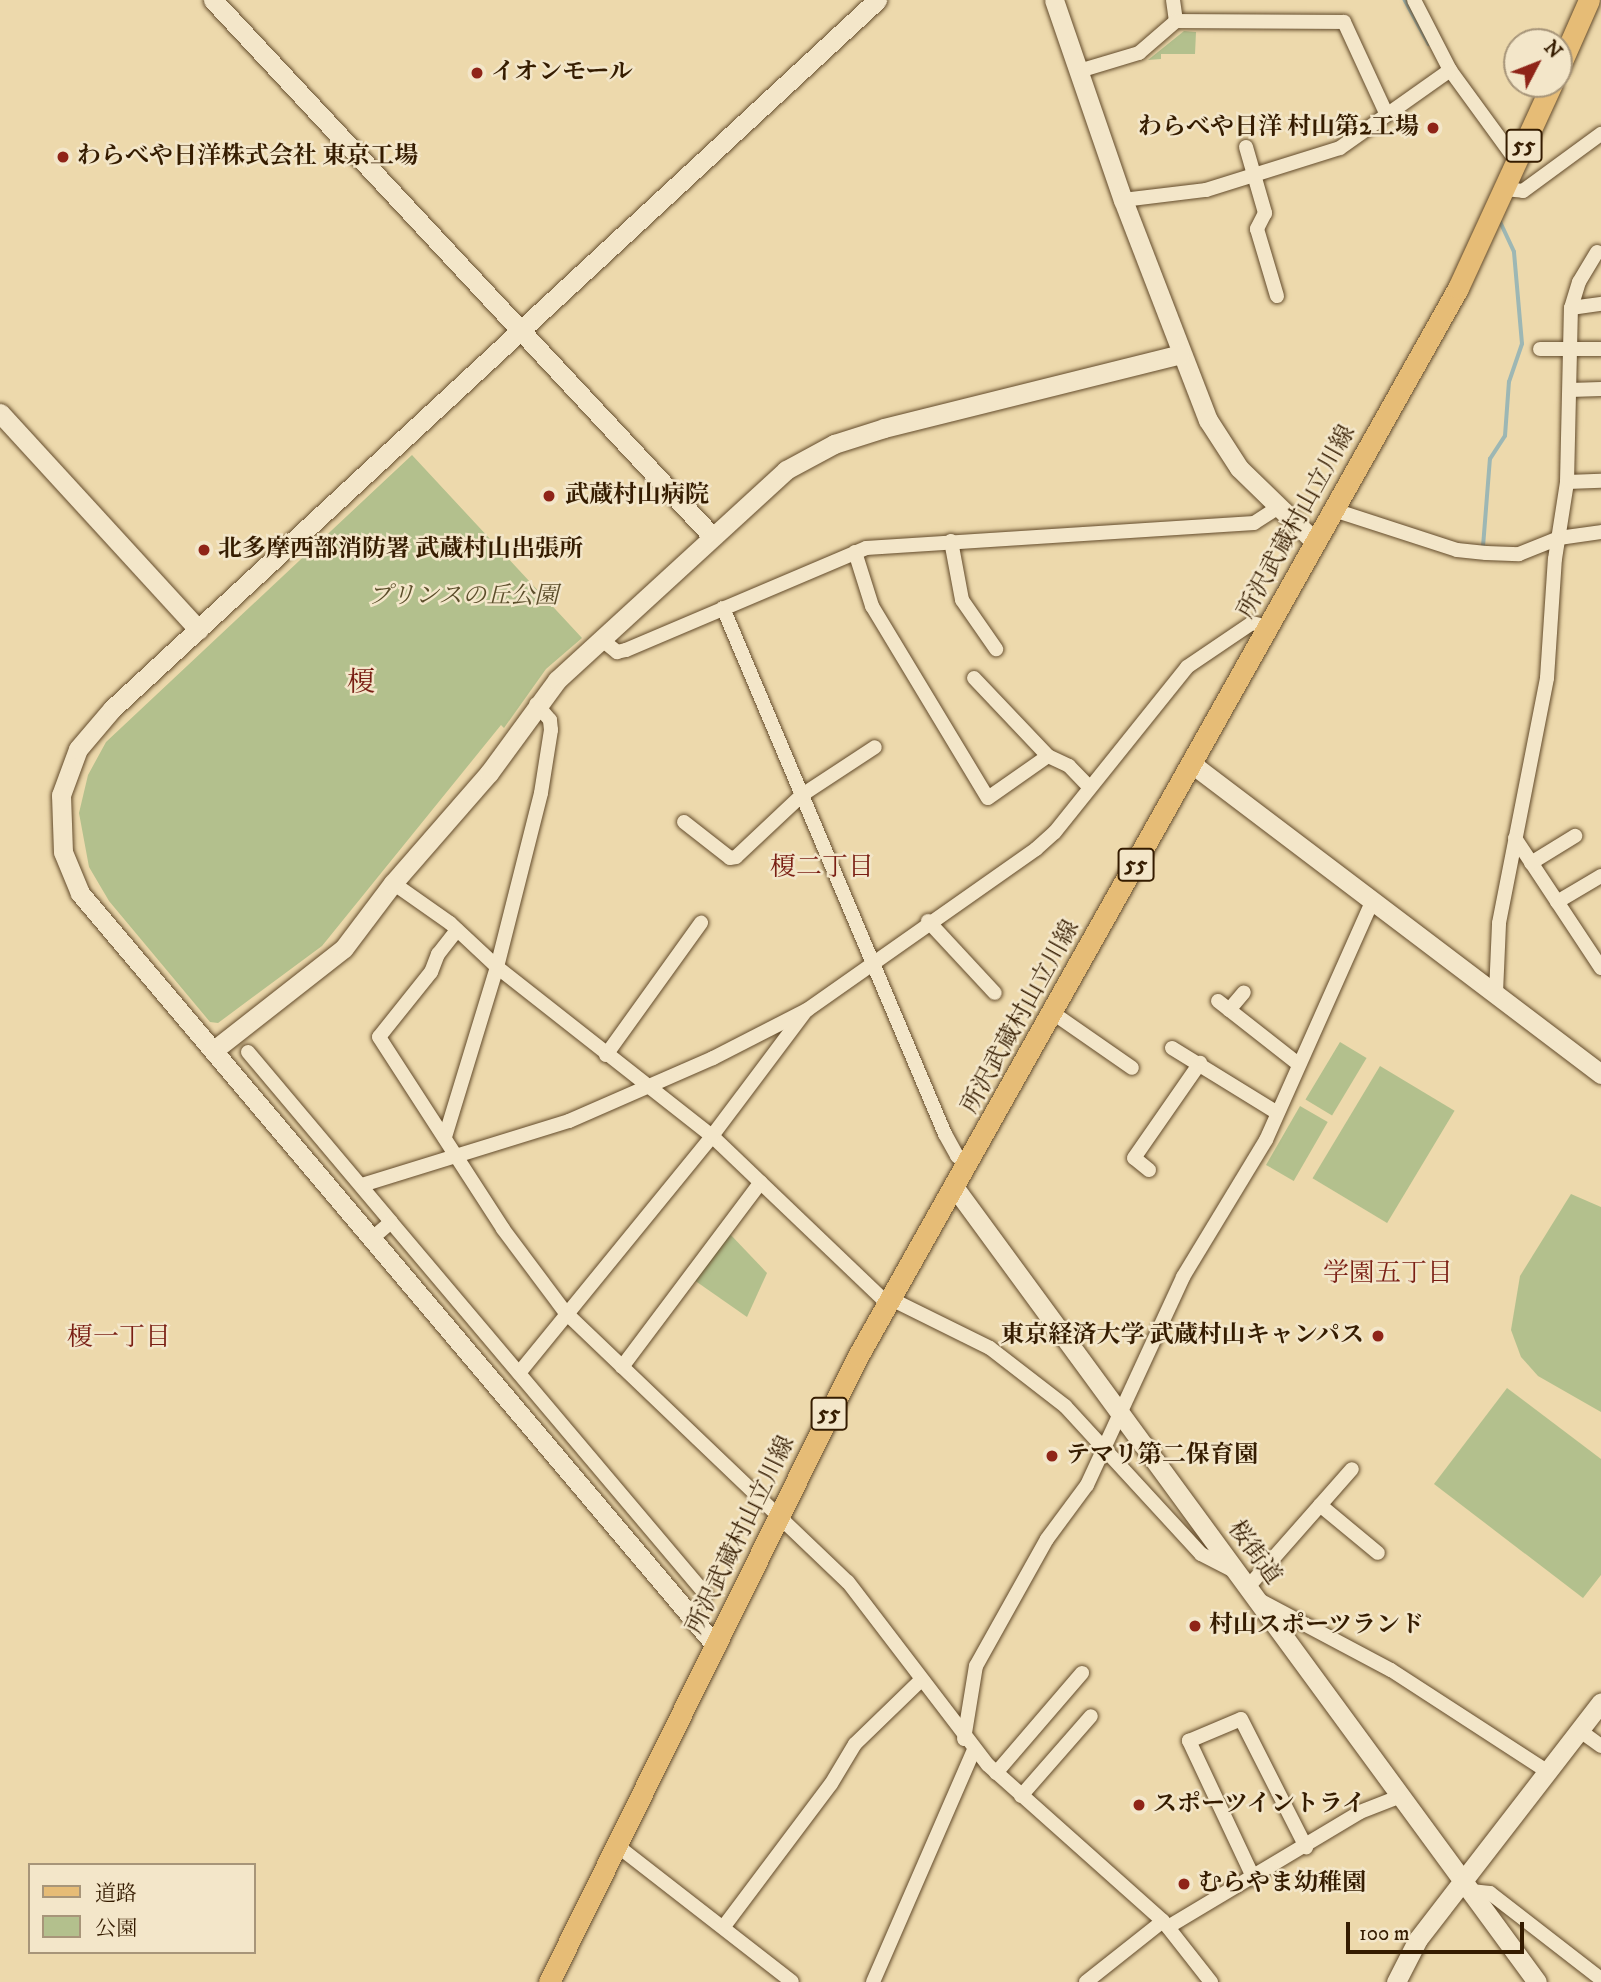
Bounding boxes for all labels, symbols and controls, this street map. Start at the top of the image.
north arrow [1503,28,1573,98]
text: N [1539,36,1566,63]
place label: イオンモール [491,59,634,87]
marker: イオンモール [469,65,485,81]
place label: わらべや日洋 村山第2工場 [1138,114,1419,142]
marker: わらべや日洋 村山第2工場 [1425,120,1441,136]
road number: 55 [1505,127,1543,166]
place label: わらべや日洋株式会社 東京工場 [77,143,418,171]
marker: わらべや日洋株式会社 東京工場 [55,149,71,165]
street label: 所沢武蔵村山立川線 [1232,421,1362,623]
place label: 武蔵村山病院 [565,482,709,510]
marker: 武蔵村山病院 [539,486,559,506]
place label: 北多摩西部消防署 武蔵村山出張所 [218,536,583,564]
marker: 北多摩西部消防署 武蔵村山出張所 [196,542,212,558]
park label: プリンスの丘公園 [367,583,559,611]
district label: 榎 [347,666,375,700]
road number: 55 [1117,846,1155,884]
district label: 榎二丁目 [770,852,874,884]
street label: 所沢武蔵村山立川線 [956,916,1086,1118]
district label: 学園五丁目 [1323,1258,1453,1290]
district label: 榎一丁目 [67,1322,171,1354]
place label: 東京経済大学 武蔵村山キャンパス [999,1322,1364,1350]
marker: 東京経済大学 武蔵村山キャンパス [1370,1328,1386,1344]
road number: 55 [810,1394,848,1434]
street label: 所沢武蔵村山立川線 [681,1432,801,1638]
place label: テマリ第二保育園 [1066,1442,1258,1470]
marker: テマリ第二保育園 [1044,1448,1060,1464]
street label: 桜街道 [1221,1515,1287,1591]
place label: 村山スポーツランド [1209,1612,1425,1640]
marker: 村山スポーツランド [1187,1618,1203,1634]
place label: スポーツイントライ [1153,1791,1369,1819]
marker: スポーツイントライ [1131,1797,1147,1813]
legend [28,1863,256,1954]
place label: むらやま幼稚園 [1198,1870,1366,1898]
marker: むらやま幼稚園 [1176,1876,1192,1892]
text: 道路 [95,1881,137,1907]
scale bar [1349,1909,1528,1953]
text: 公園 [95,1916,137,1942]
text: 100 m [1359,1921,1410,1947]

